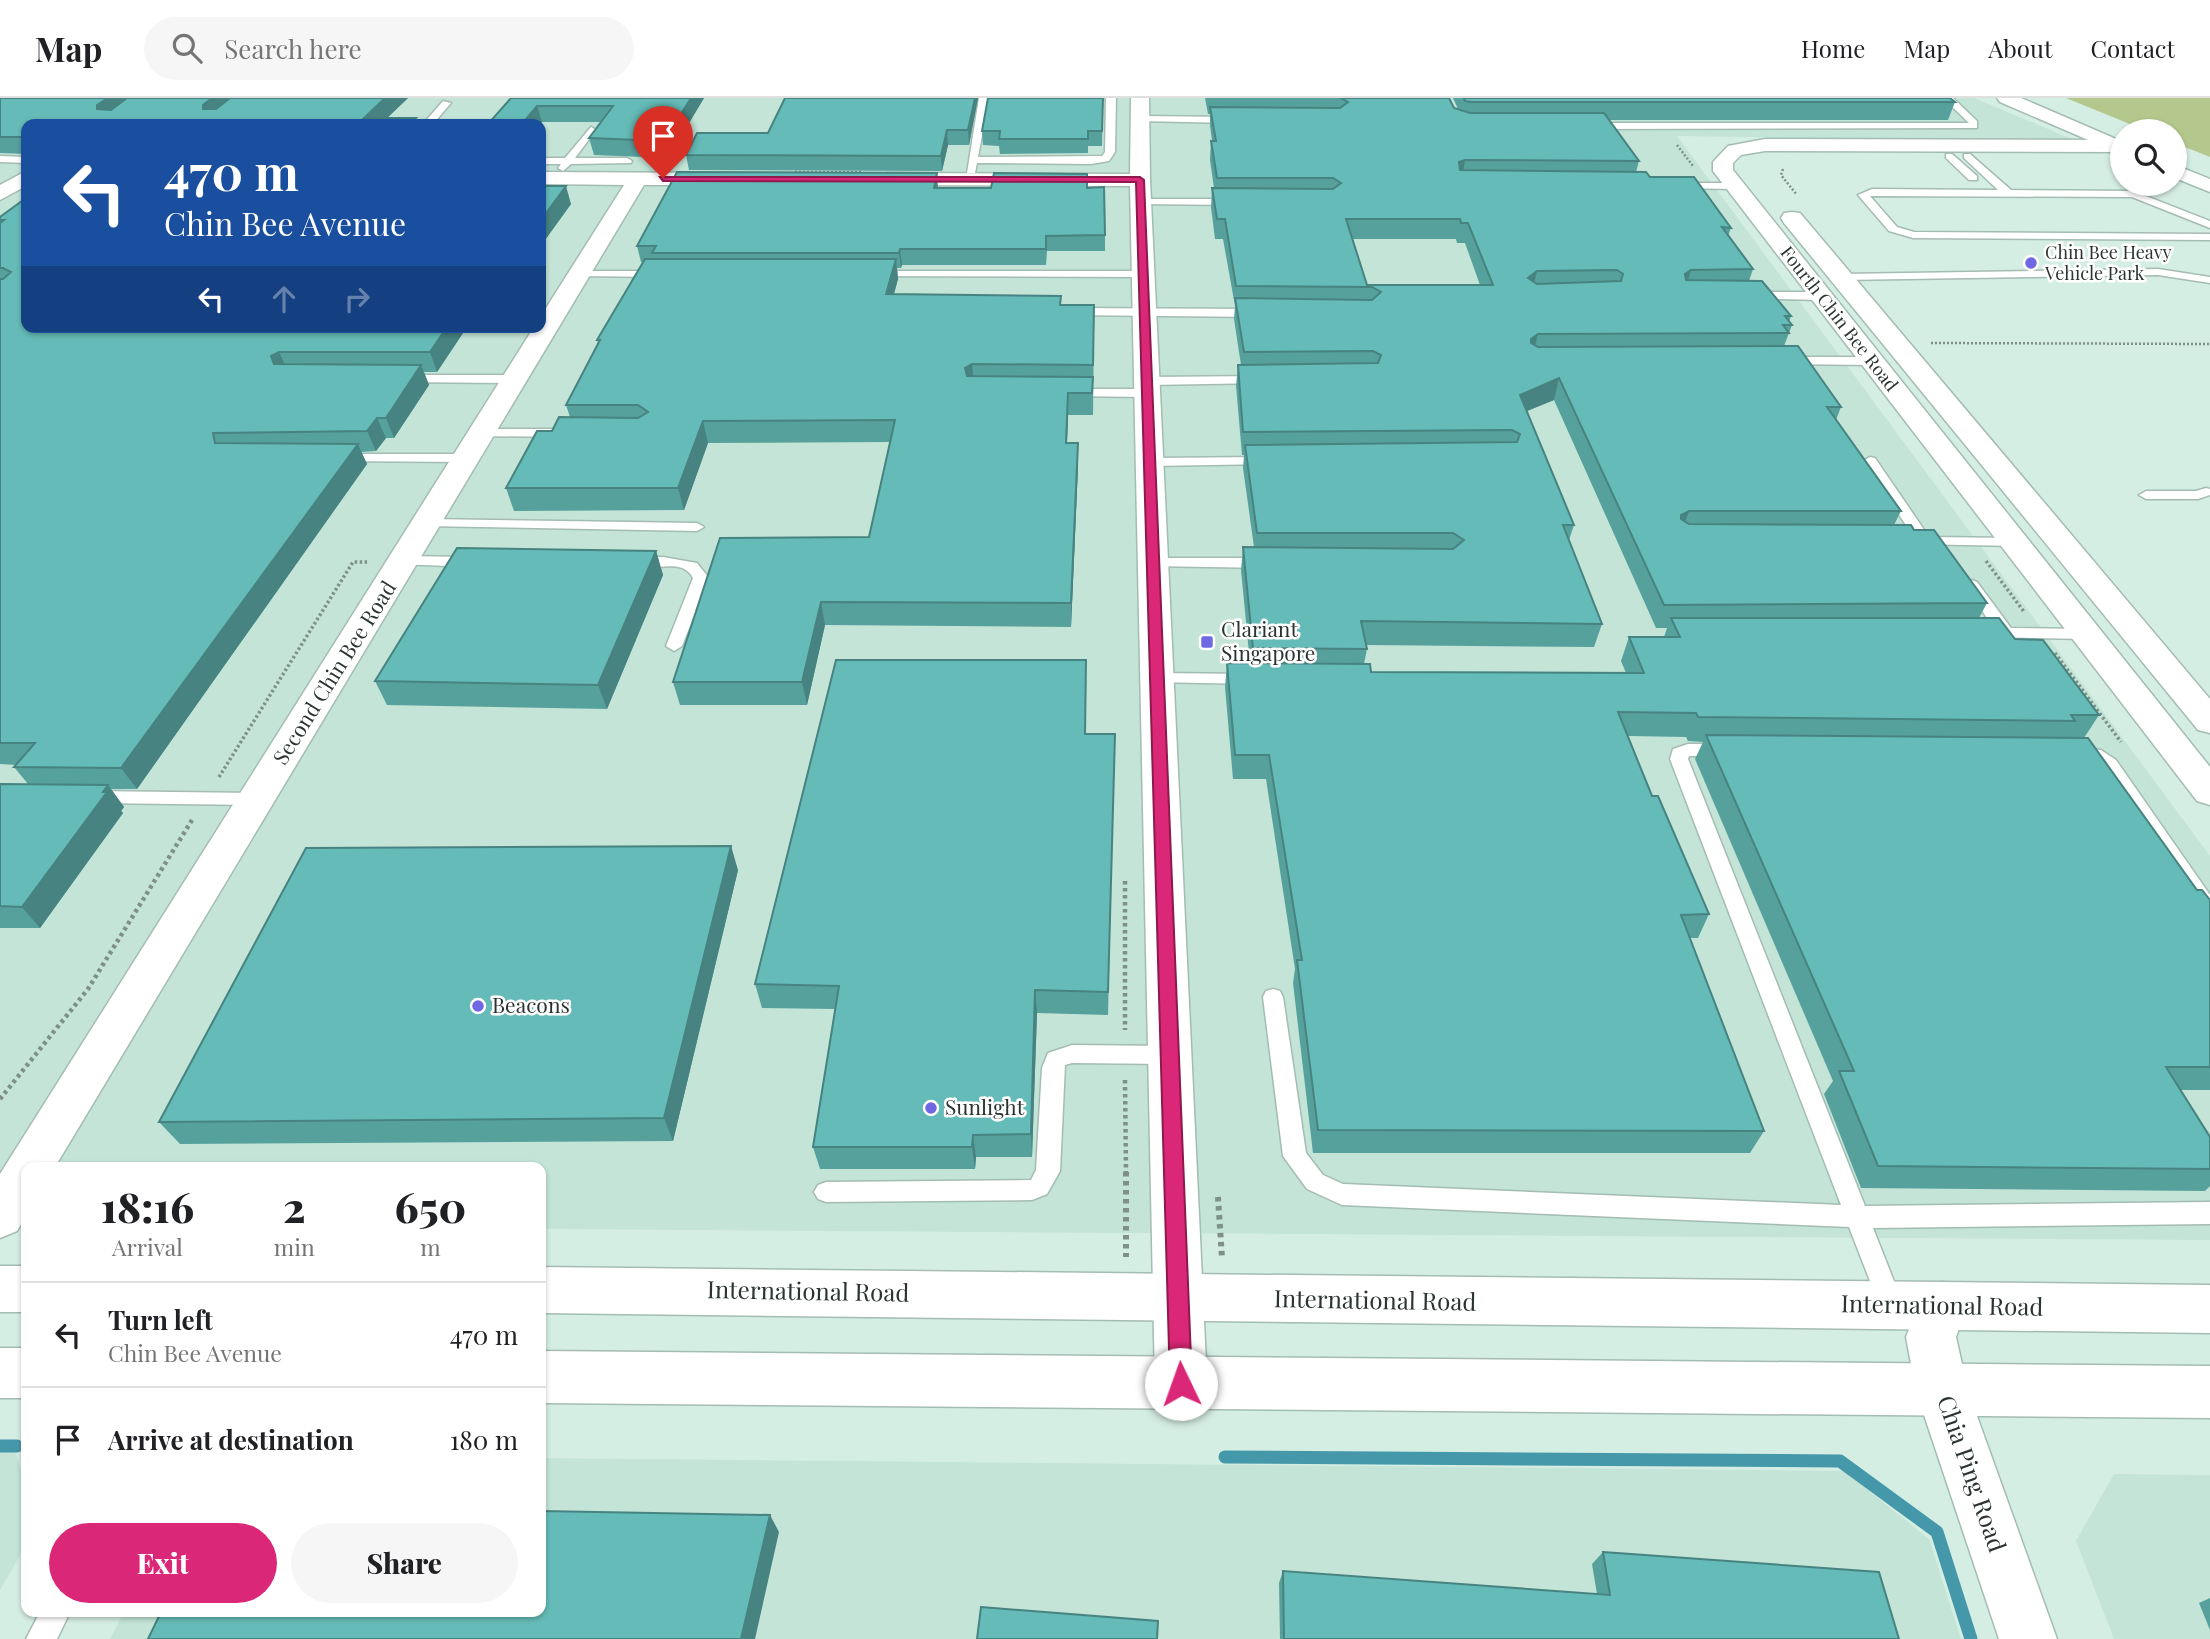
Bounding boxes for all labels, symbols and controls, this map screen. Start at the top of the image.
search box [144,17,634,80]
text: Map [35,26,102,70]
icon: search [168,29,206,67]
text: Search here [224,31,362,66]
text: Home [1801,32,1865,64]
text: Map [1903,32,1950,64]
text: About [1988,32,2052,64]
text: Contact [2090,32,2175,64]
pin [633,106,693,178]
icon: arrive [644,117,682,155]
map controls [2110,119,2187,196]
button: search [2110,119,2187,196]
text: 470 m [164,138,299,203]
icon: left [49,147,140,238]
text: Chin Bee Avenue [164,201,406,244]
place label: Chin Bee Heavy Vehicle Park [2044,240,2172,285]
street label: Fourth Chin Bee Road [1776,241,1904,396]
marker: Chin Bee Heavy Vehicle Park [2023,255,2039,271]
icon: left [192,280,230,318]
icon: ahead [265,280,303,318]
icon: right [338,280,376,318]
street label: Second Chin Bee Road [265,575,401,769]
place label: Clariant Singapore [1221,614,1315,666]
marker: Clariant Singapore [1199,634,1215,650]
place label: Beacons [492,990,570,1018]
marker: Beacons [470,998,486,1014]
place label: Sunlight [945,1092,1025,1120]
marker: Sunlight [923,1100,939,1116]
text: 18:16 [101,1178,194,1234]
text: 2 [283,1178,306,1234]
text: 650 [394,1178,466,1234]
text: Arrival [112,1231,183,1262]
text: min [274,1231,315,1262]
text: m [420,1231,441,1262]
street label: International Road [707,1272,910,1308]
street label: International Road [1274,1281,1477,1317]
street label: International Road [1841,1286,2044,1322]
text: Turn left [108,1302,213,1337]
icon: left [49,1316,87,1354]
text: 470 m [450,1317,518,1352]
text: Chin Bee Avenue [108,1337,282,1368]
position arrow [1144,1347,1218,1421]
street label: Chia Ping Road [1931,1391,2015,1556]
icon: arrive [49,1421,87,1459]
text: Arrive at destination [108,1422,354,1457]
text: 180 m [450,1422,518,1457]
button: Exit [49,1523,277,1603]
button: Share [291,1523,518,1603]

